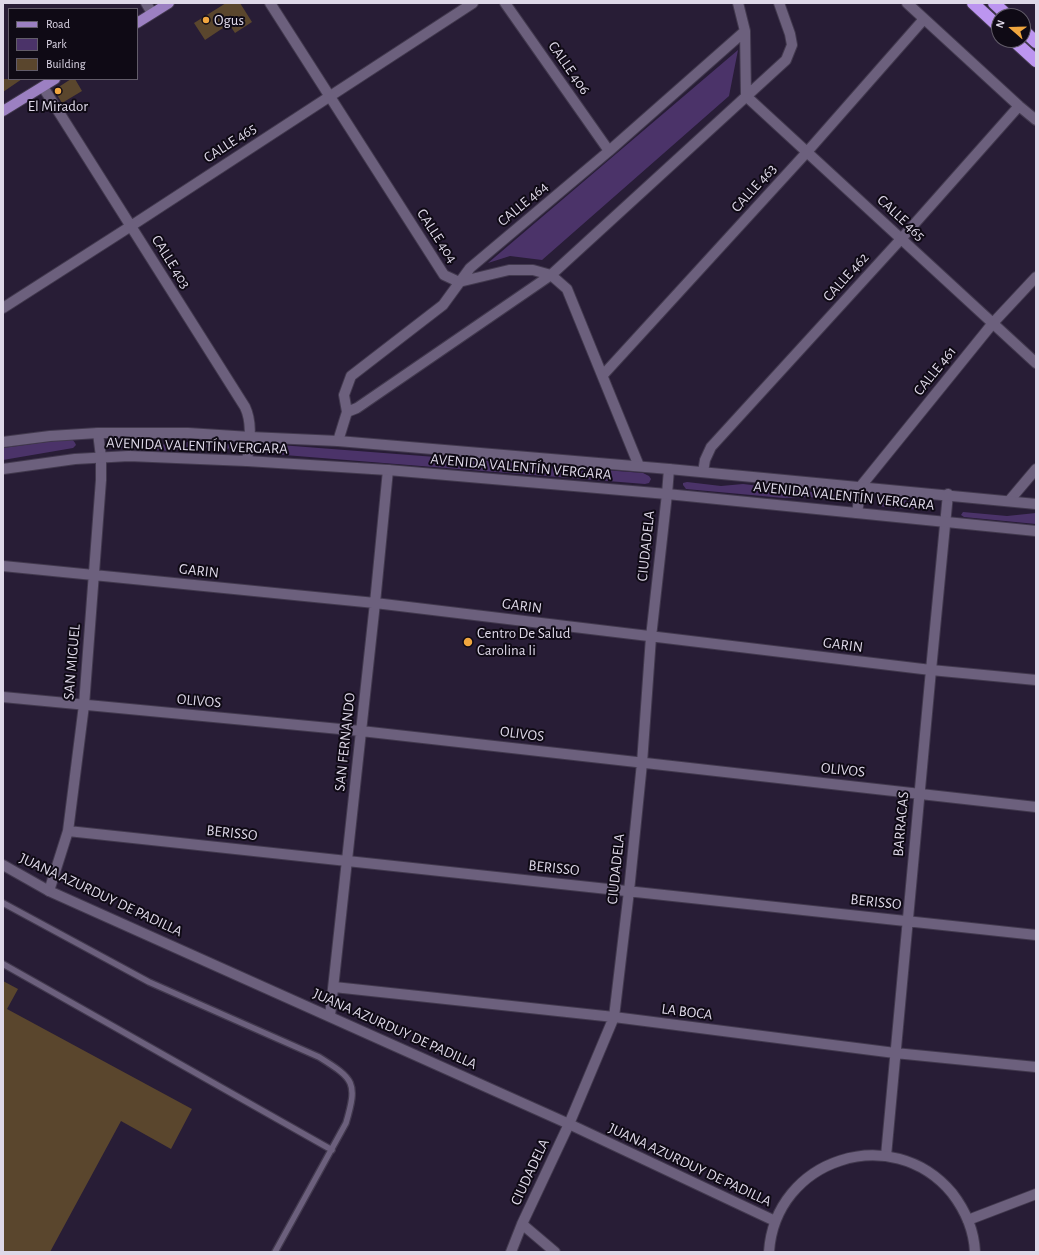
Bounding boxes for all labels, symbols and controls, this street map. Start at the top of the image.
legend [8,8,138,80]
north arrow [991,8,1031,48]
place label: Ogus [214,11,244,29]
marker: Ogus [201,15,211,25]
text: Road [46,18,70,30]
text: N [994,19,1007,30]
text: Park [46,38,67,50]
street label: CALLE 406 [544,38,594,98]
text: Building [46,58,86,70]
marker: El Mirador [53,86,63,96]
place label: El Mirador [28,97,88,115]
street label: CALLE 465 [200,119,260,167]
street label: CALLE 463 [728,160,780,216]
street label: CALLE 464 [494,178,552,230]
street label: CALLE 465 [873,191,929,245]
street label: CALLE 404 [413,206,461,266]
street label: CALLE 403 [147,232,195,292]
street label: CALLE 462 [819,249,873,305]
street label: CALLE 461 [910,343,960,399]
street label: AVENIDA VALENTÍN VERGARA [106,434,288,458]
street label: AVENIDA VALENTÍN VERGARA [430,450,612,484]
street label: AVENIDA VALENTÍN VERGARA [753,478,935,514]
street label: CIUDADELA [633,510,659,582]
street label: GARIN [178,560,220,582]
street label: GARIN [501,595,543,617]
street label: SAN MIGUEL [60,623,84,701]
place label: Centro De Salud Carolina Ii [477,624,571,659]
street label: GARIN [822,634,864,656]
marker: Centro De Salud Carolina Ii [462,636,474,648]
street label: OLIVOS [176,690,222,712]
street label: SAN FERNANDO [331,692,359,792]
street label: OLIVOS [499,722,545,746]
street label: OLIVOS [820,759,866,781]
street label: BARRACAS [889,791,913,857]
street label: BERISSO [206,821,258,845]
street label: CIUDADELA [603,833,629,905]
street label: JUANA AZURDUY DE PADILLA [17,849,185,941]
street label: BERISSO [528,856,580,880]
street label: BERISSO [850,890,902,914]
street label: JUANA AZURDUY DE PADILLA [310,985,480,1073]
street label: LA BOCA [660,1000,714,1024]
street label: JUANA AZURDUY DE PADILLA [606,1119,774,1211]
street label: CIUDADELA [507,1136,553,1208]

